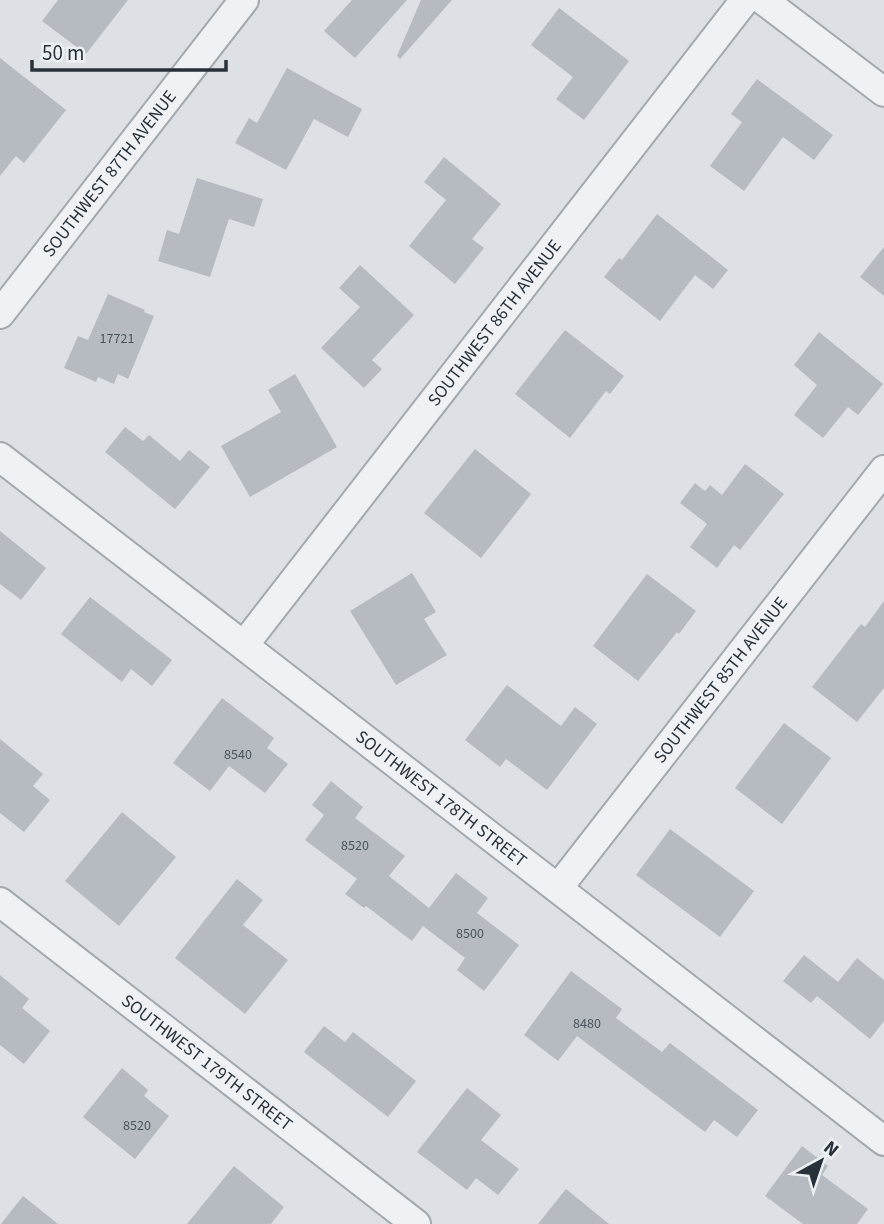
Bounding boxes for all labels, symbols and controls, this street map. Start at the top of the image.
scale bar [32,28,226,72]
text: 50 m [42,38,84,68]
street label: SOUTHWEST 87TH AVENUE [37,85,182,262]
street label: SOUTHWEST 86TH AVENUE [422,235,567,412]
house number: 17721 [100,329,134,349]
street label: SOUTHWEST 85TH AVENUE [648,592,794,769]
street label: SOUTHWEST 178TH STREET [350,725,532,873]
house number: 8540 [224,745,252,765]
house number: 8520 [341,836,369,856]
house number: 8500 [456,924,484,944]
street label: SOUTHWEST 179TH STREET [116,988,298,1137]
house number: 8480 [573,1014,601,1034]
house number: 8520 [123,1116,151,1136]
north arrow [786,1126,856,1196]
text: N [817,1135,844,1164]

